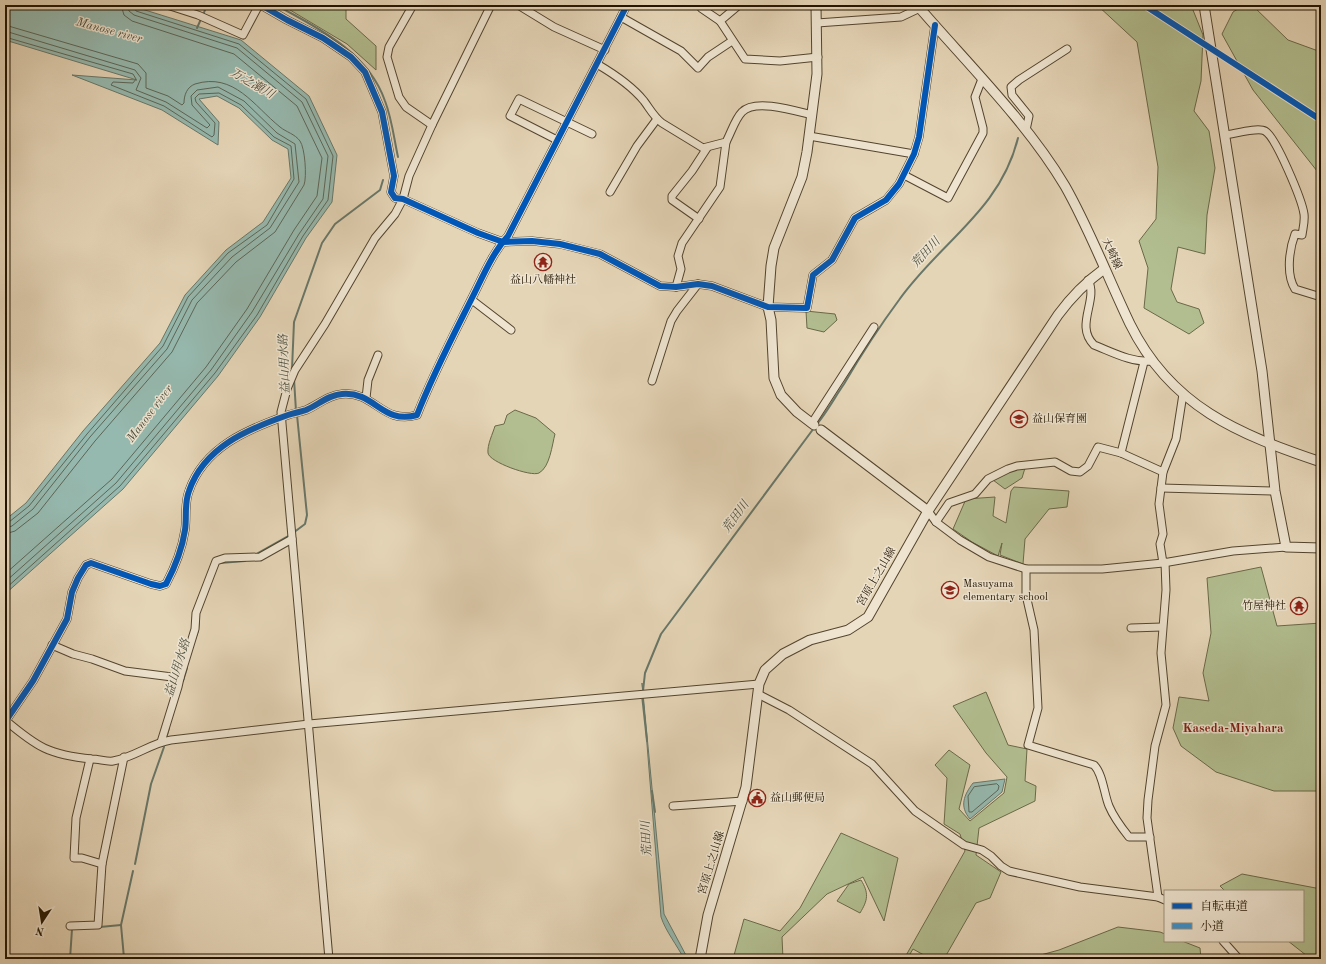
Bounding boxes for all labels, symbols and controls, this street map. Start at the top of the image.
water label: Manose river [74,16,144,46]
water label: 万之瀬川 [228,65,279,102]
water label: 荒田川 [908,233,944,270]
street label: 大崎線 [1099,236,1125,271]
temple icon: 益山八幡神社 [533,252,553,272]
place label: 益山八幡神社 [510,273,576,286]
water label: 益山用水路 [276,333,292,394]
water label: Manose river [124,383,176,445]
school or university icon: 益山保育園 [1009,409,1029,429]
place label: 益山保育園 [1032,412,1087,425]
water label: 荒田川 [719,496,753,535]
street label: 宮原上之山線 [854,545,898,608]
place label: Masuyama elementary school [963,579,1048,603]
school or university icon: Masuyama elementary school [940,580,960,600]
temple icon: 竹屋神社 [1289,596,1309,616]
place label: 竹屋神社 [1242,599,1286,612]
water label: 益山用水路 [162,636,193,698]
district label: Kaseda-Miyahara [1182,722,1284,735]
public building icon: 益山郵便局 [747,788,767,808]
place label: 益山郵便局 [770,791,825,804]
water label: 荒田川 [638,819,654,857]
street label: 宮原上之山線 [695,829,727,896]
legend [1164,890,1304,942]
text: 自転車道 [1200,899,1248,913]
north arrow [22,902,62,942]
text: 小道 [1200,919,1224,933]
text: N [34,924,45,937]

